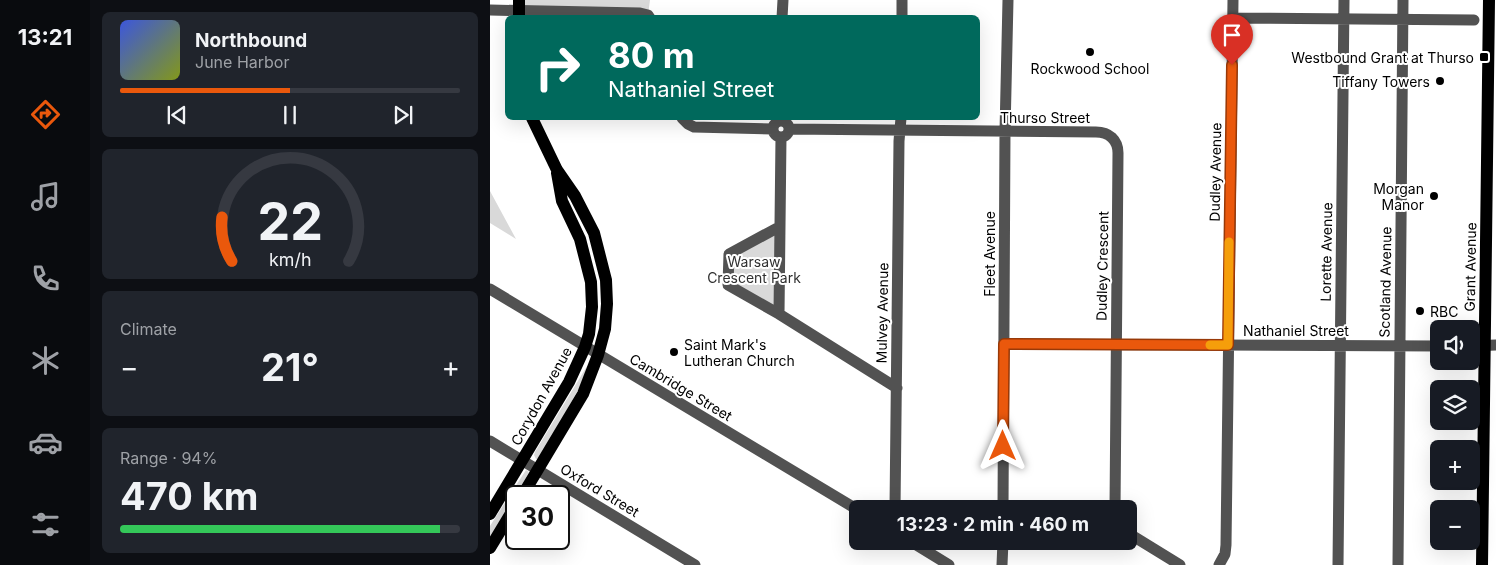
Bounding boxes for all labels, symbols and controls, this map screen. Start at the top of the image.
pin [1211,14,1253,65]
icon: arrive [1218,21,1246,49]
text: 13:21 [18,24,72,50]
text: Northbound [195,29,307,52]
text: 80 m [608,34,695,76]
icon: right [525,35,590,100]
marker: Rockwood School [1084,46,1096,58]
place label: Westbound Grant at Thurso [1291,49,1474,66]
marker: Westbound Grant at Thurso [1478,51,1490,63]
text: June Harbor [195,52,289,72]
place label: Rockwood School [1031,60,1149,77]
place label: Tiffany Towers [1332,73,1430,90]
marker: Tiffany Towers [1434,75,1446,87]
text: Nathaniel Street [608,76,774,102]
icon: directions [28,97,63,132]
icon: previous [163,101,191,129]
icon: pause [276,101,304,129]
icon: next [389,101,417,129]
street label: Thurso Street [1000,109,1090,126]
street label: Dudley Avenue [1206,122,1224,222]
icon: music [28,179,63,214]
place label: Morgan Manor [1373,180,1424,213]
text: 22 [257,190,323,253]
marker: Morgan Manor [1428,190,1440,202]
street label: Lorette Avenue [1317,202,1335,302]
street label: Fleet Avenue [981,211,998,297]
street label: Dudley Crescent [1093,211,1111,321]
street label: Grant Avenue [1461,222,1479,312]
street label: Scotland Avenue [1376,226,1394,338]
text: km/h [269,249,311,270]
park label: Warsaw Crescent Park [707,253,801,286]
icon: phone [28,261,63,296]
street label: Mulvey Avenue [873,262,891,364]
place label: RBC [1430,303,1458,320]
marker: RBC [1414,305,1426,317]
text: Climate [120,319,177,339]
map controls [1430,320,1480,550]
button: sound [1430,320,1480,370]
street label: Nathaniel Street [1243,322,1349,339]
place label: Saint Mark's Lutheran Church [684,336,795,369]
icon: climate [28,343,63,378]
text: 21° [261,344,319,390]
street label: Corydon Avenue [507,344,575,448]
marker: Saint Mark's Lutheran Church [668,346,680,358]
text: − [120,350,139,384]
text: + [441,350,460,384]
street label: Cambridge Street [627,350,736,425]
button: layers [1430,380,1480,430]
position arrow [976,419,1028,471]
icon: car [28,425,63,460]
button: + [1430,440,1480,490]
text: Range · 94% [120,448,217,468]
street label: Oxford Street [558,460,643,520]
text: 470 km [120,473,259,519]
speed limit sign: 30 [505,485,570,550]
button: − [1430,500,1480,550]
icon: filters [28,507,63,542]
text: 13:23 · 2 min · 460 m [897,513,1089,536]

